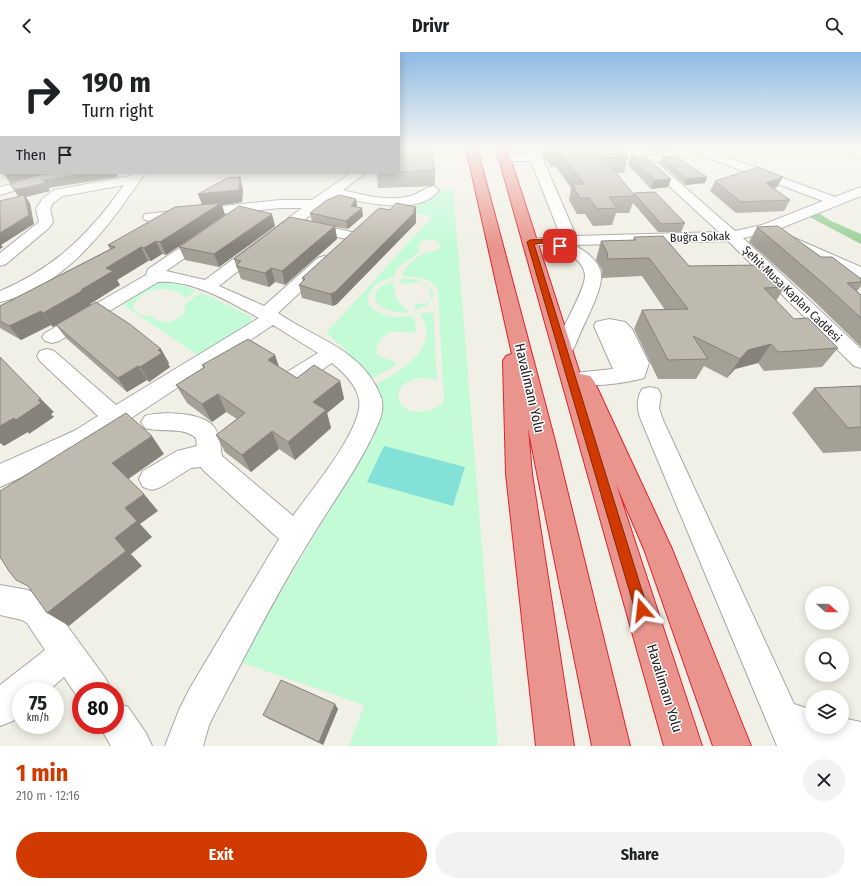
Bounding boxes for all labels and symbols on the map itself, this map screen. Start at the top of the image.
pin [543,229,577,263]
street label: Buğra Sokak [670,229,731,245]
street label: Şehit Musa Kaplan Caddesi [740,243,844,345]
street label: Havalimanı Yolu [511,342,548,435]
north arrow [805,586,849,630]
position arrow [621,589,663,631]
street label: Havalimanı Yolu [643,642,686,734]
speed limit sign: 80 [72,682,124,734]

